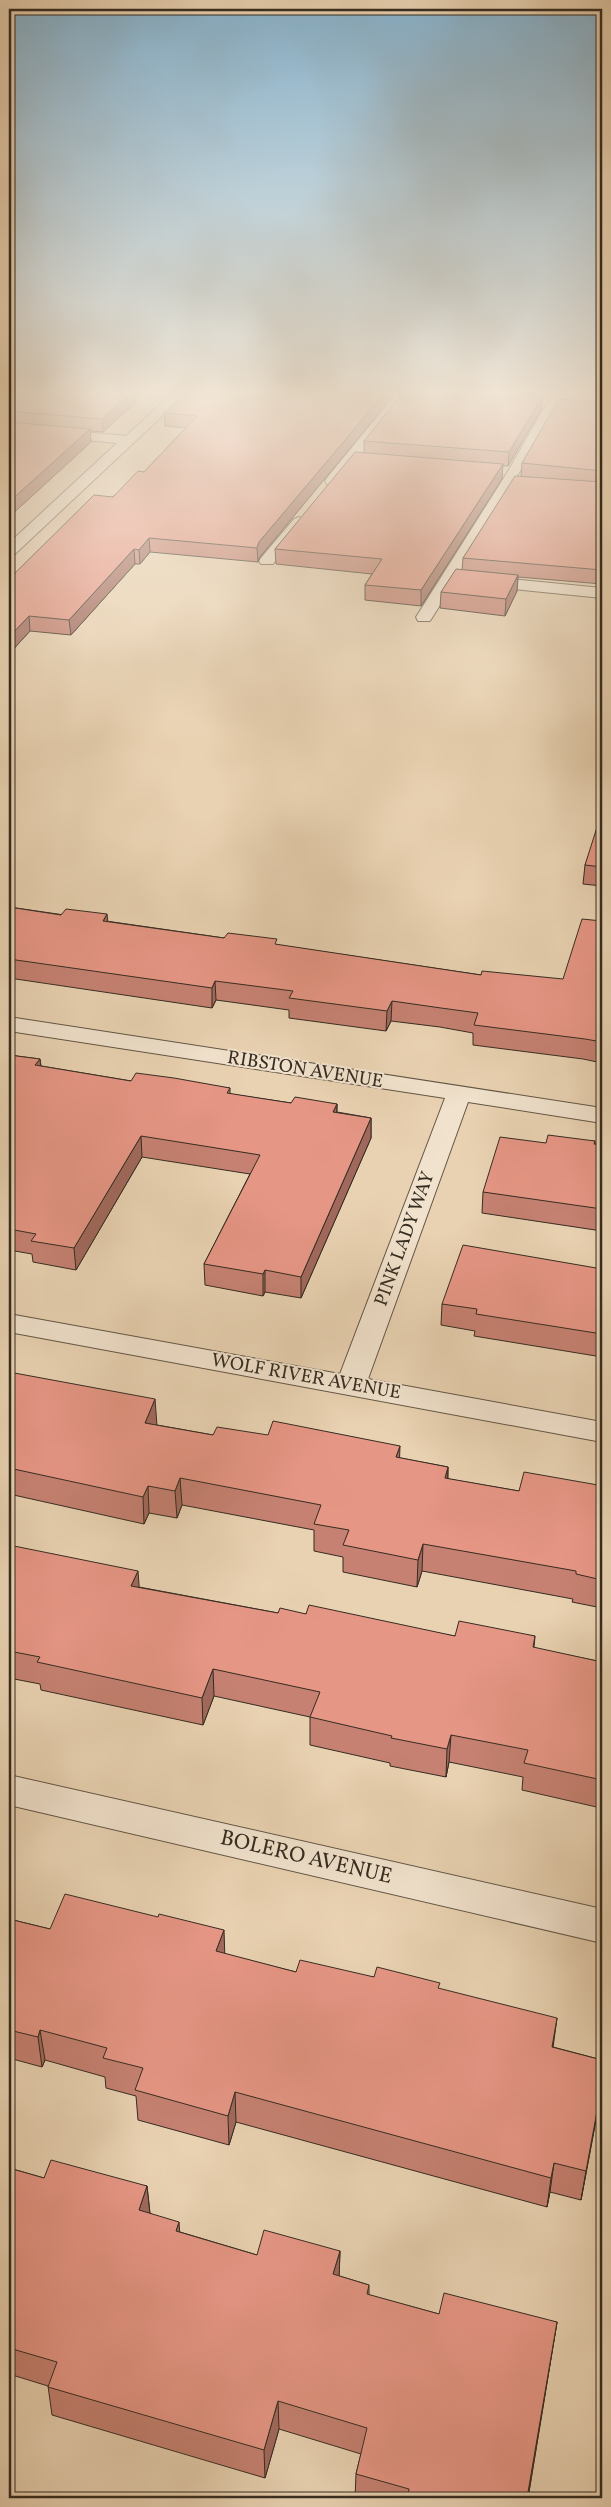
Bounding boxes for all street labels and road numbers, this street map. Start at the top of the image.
street label: RIBSTON AVENUE [225,1045,385,1095]
street label: PINK LADY WAY [369,1168,441,1310]
street label: WOLF RIVER AVENUE [209,1348,403,1406]
street label: BOLERO AVENUE [217,1823,395,1893]

